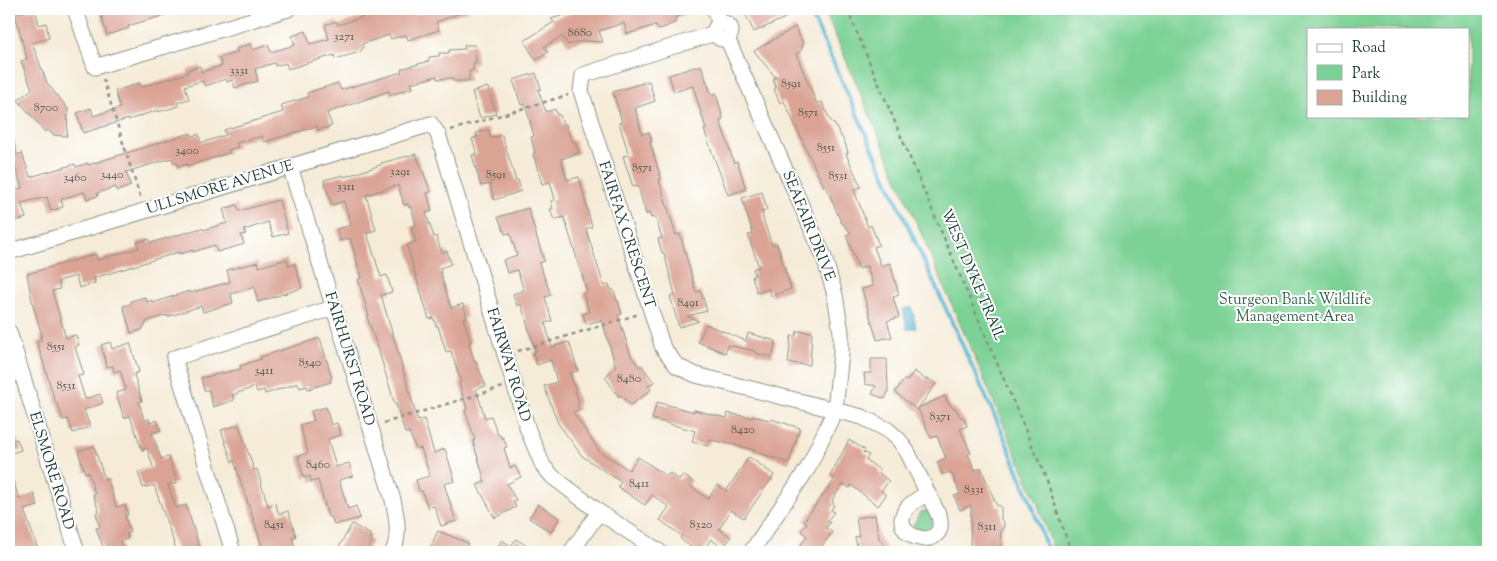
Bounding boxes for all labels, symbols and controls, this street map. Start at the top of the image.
house number: 8680 [568,24,592,42]
house number: 3271 [334,28,354,46]
legend [1307,28,1470,118]
text: Road [1352,38,1386,59]
house number: 3331 [230,62,248,80]
text: Park [1352,64,1381,85]
house number: 8591 [781,75,801,93]
text: Building [1352,88,1407,109]
house number: 8700 [34,99,58,117]
house number: 8571 [798,104,818,122]
house number: 8551 [817,139,835,157]
house number: 3400 [175,142,199,160]
street label: ULLSMORE AVENUE [144,156,296,220]
street label: FAIRFAX CRESCENT [592,159,660,312]
house number: 8571 [632,159,652,177]
house number: 3291 [390,163,410,181]
house number: 3440 [100,166,124,184]
house number: 8591 [486,166,506,184]
house number: 8531 [828,167,848,185]
street label: SEAFAIR DRIVE [776,168,840,284]
house number: 3460 [63,169,87,187]
house number: 3311 [337,178,355,196]
street label: WEST DYKE TRAIL [935,206,1009,344]
street label: FAIRHURST ROAD [319,289,379,429]
park label: Sturgeon Bank Wildlife Management Area [1219,290,1371,328]
house number: 8491 [677,294,699,312]
street label: FAIRWAY ROAD [481,305,535,425]
house number: 8551 [47,338,65,356]
house number: 8540 [299,354,321,372]
house number: 3411 [254,362,274,380]
house number: 8480 [617,370,641,388]
house number: 8531 [56,377,76,395]
house number: 8371 [930,408,950,426]
street label: ELSMORE ROAD [23,409,79,533]
house number: 8420 [731,421,755,439]
house number: 8460 [306,456,330,474]
house number: 8411 [629,475,649,493]
house number: 8331 [964,481,984,499]
house number: 8451 [264,516,284,534]
house number: 8320 [690,516,712,534]
house number: 8311 [977,518,997,536]

